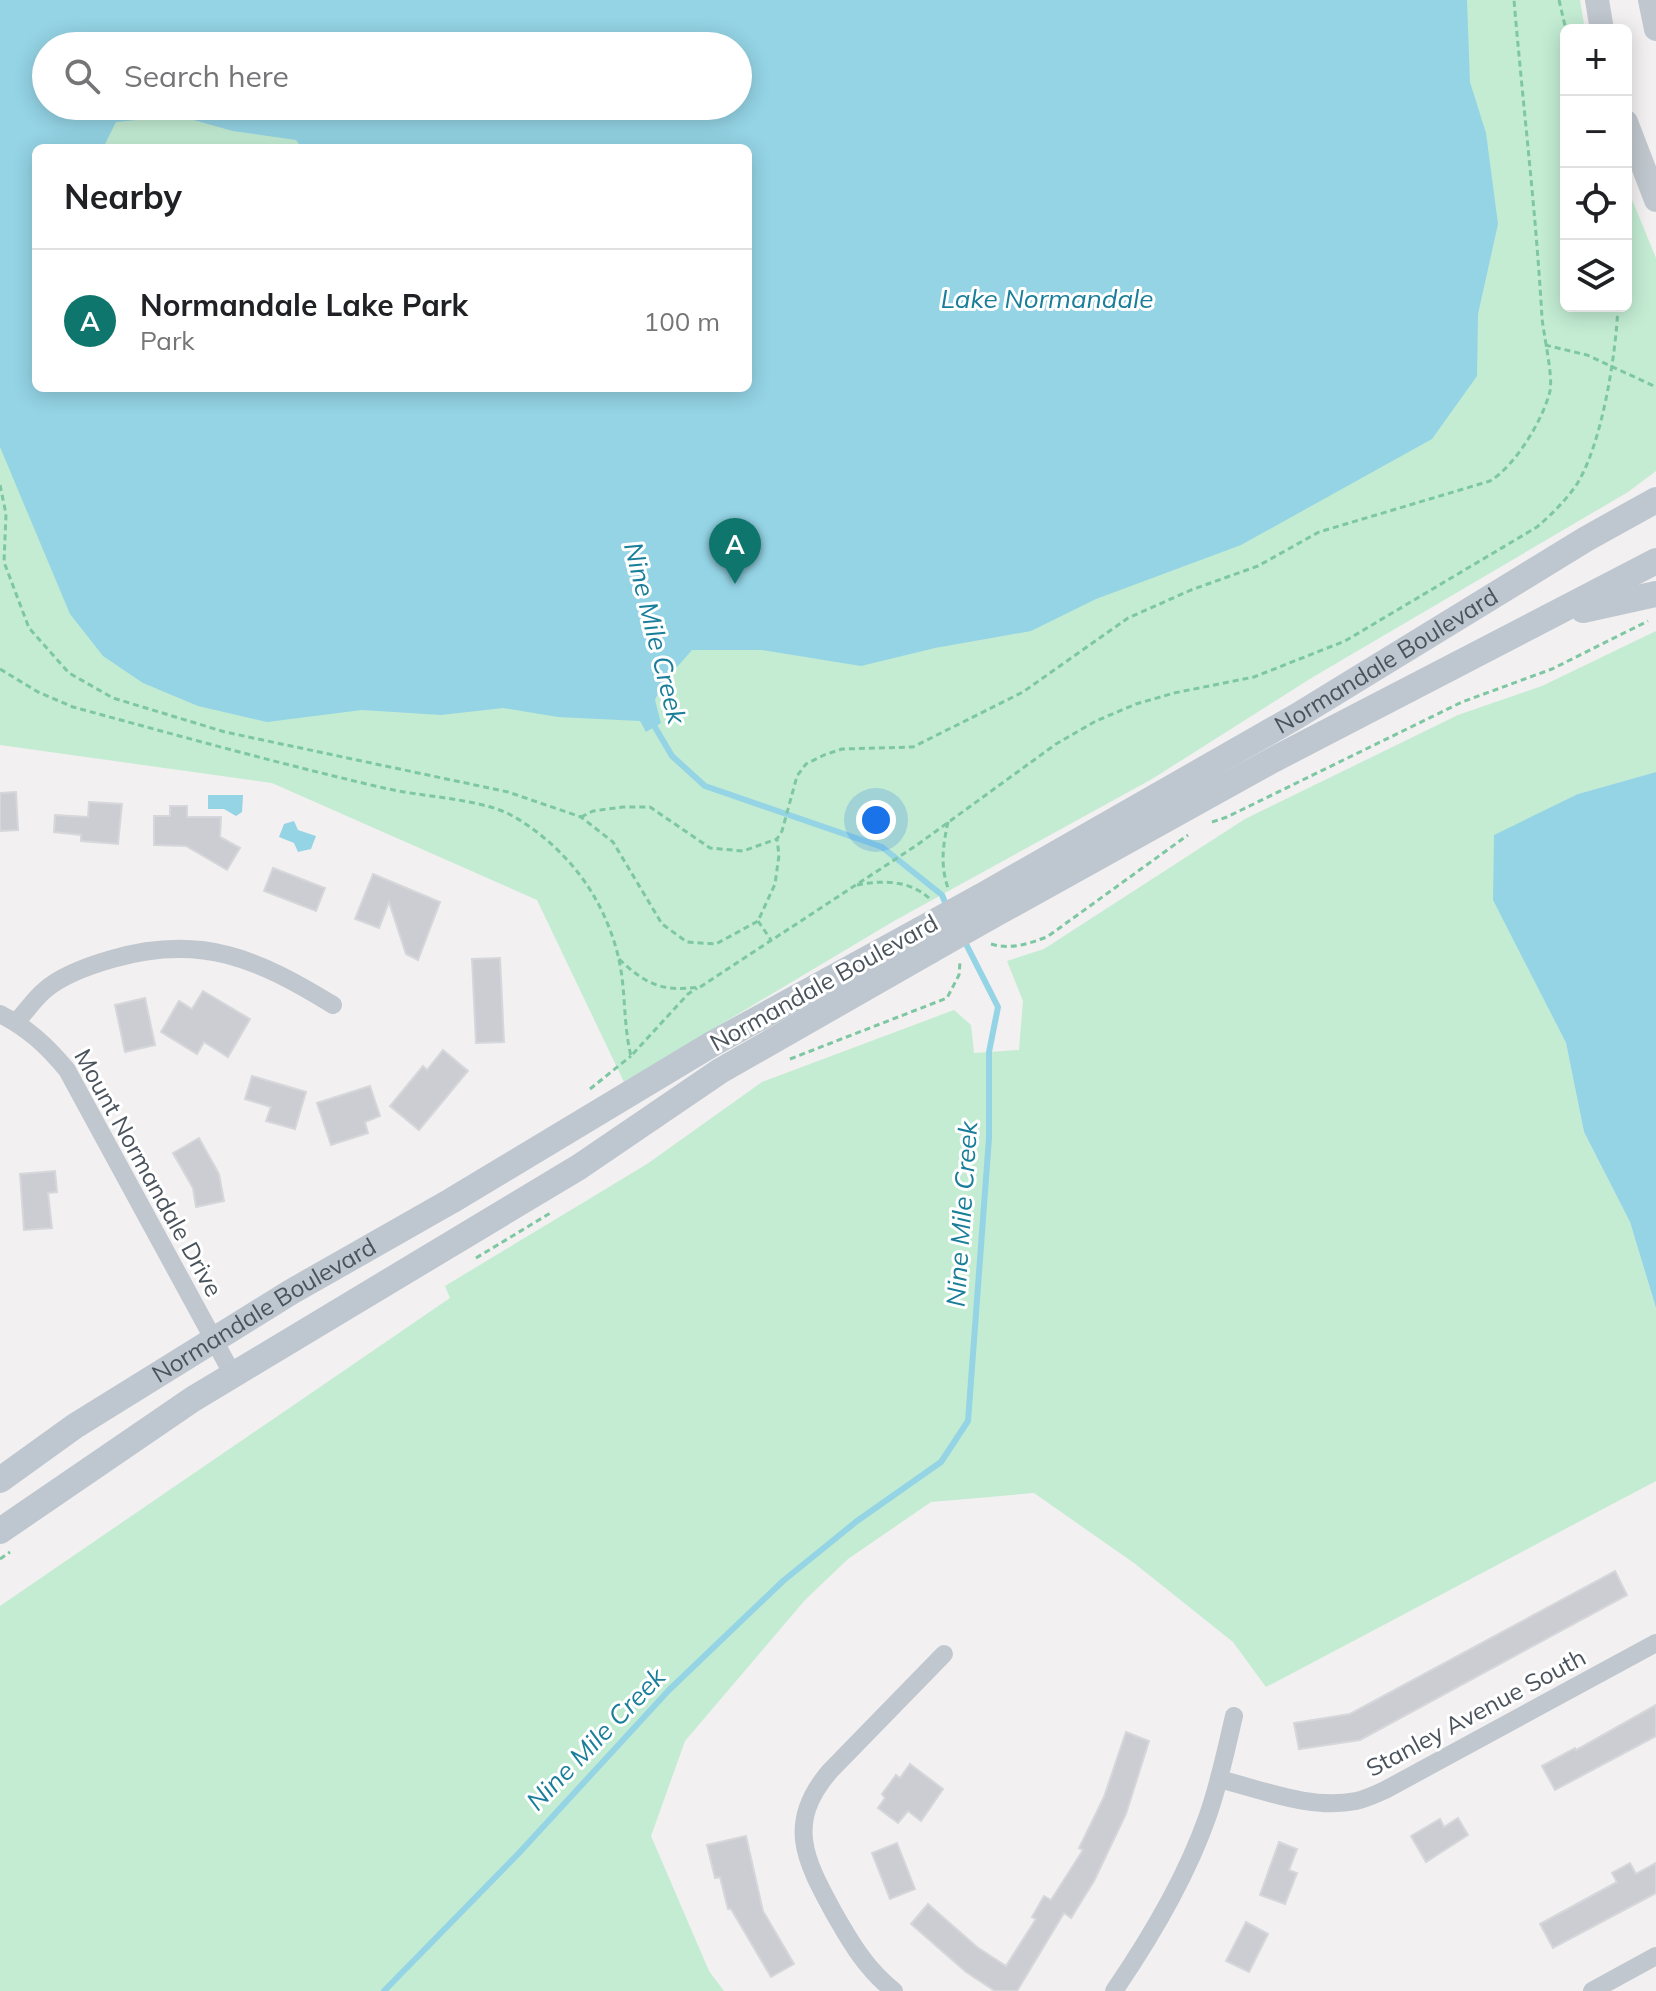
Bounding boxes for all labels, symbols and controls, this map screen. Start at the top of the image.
map controls [1560,24,1632,312]
button: + [1560,24,1632,96]
search box [32,32,752,120]
icon: search [60,54,104,98]
text: Search here [124,57,289,95]
button: − [1560,96,1632,168]
button: locate [1560,168,1632,240]
text: Nearby [64,175,182,218]
button: layers [1560,240,1632,312]
water label: Lake Normandale [941,282,1153,315]
text: Normandale Lake Park [140,286,468,324]
text: A [80,305,100,338]
text: 100 m [644,305,720,338]
text: Park [140,324,195,357]
pin: A [709,518,761,584]
water label: Nine Mile Creek [617,539,694,728]
street label: Normandale Boulevard [1269,581,1503,740]
your location [856,800,896,840]
street label: Normandale Boulevard [704,907,943,1057]
street label: Mount Normandale Drive [68,1043,230,1302]
water label: Nine Mile Creek [939,1119,984,1308]
street label: Normandale Boulevard [146,1231,381,1389]
street label: Stanley Avenue South [1361,1642,1590,1783]
water label: Nine Mile Creek [519,1660,673,1817]

